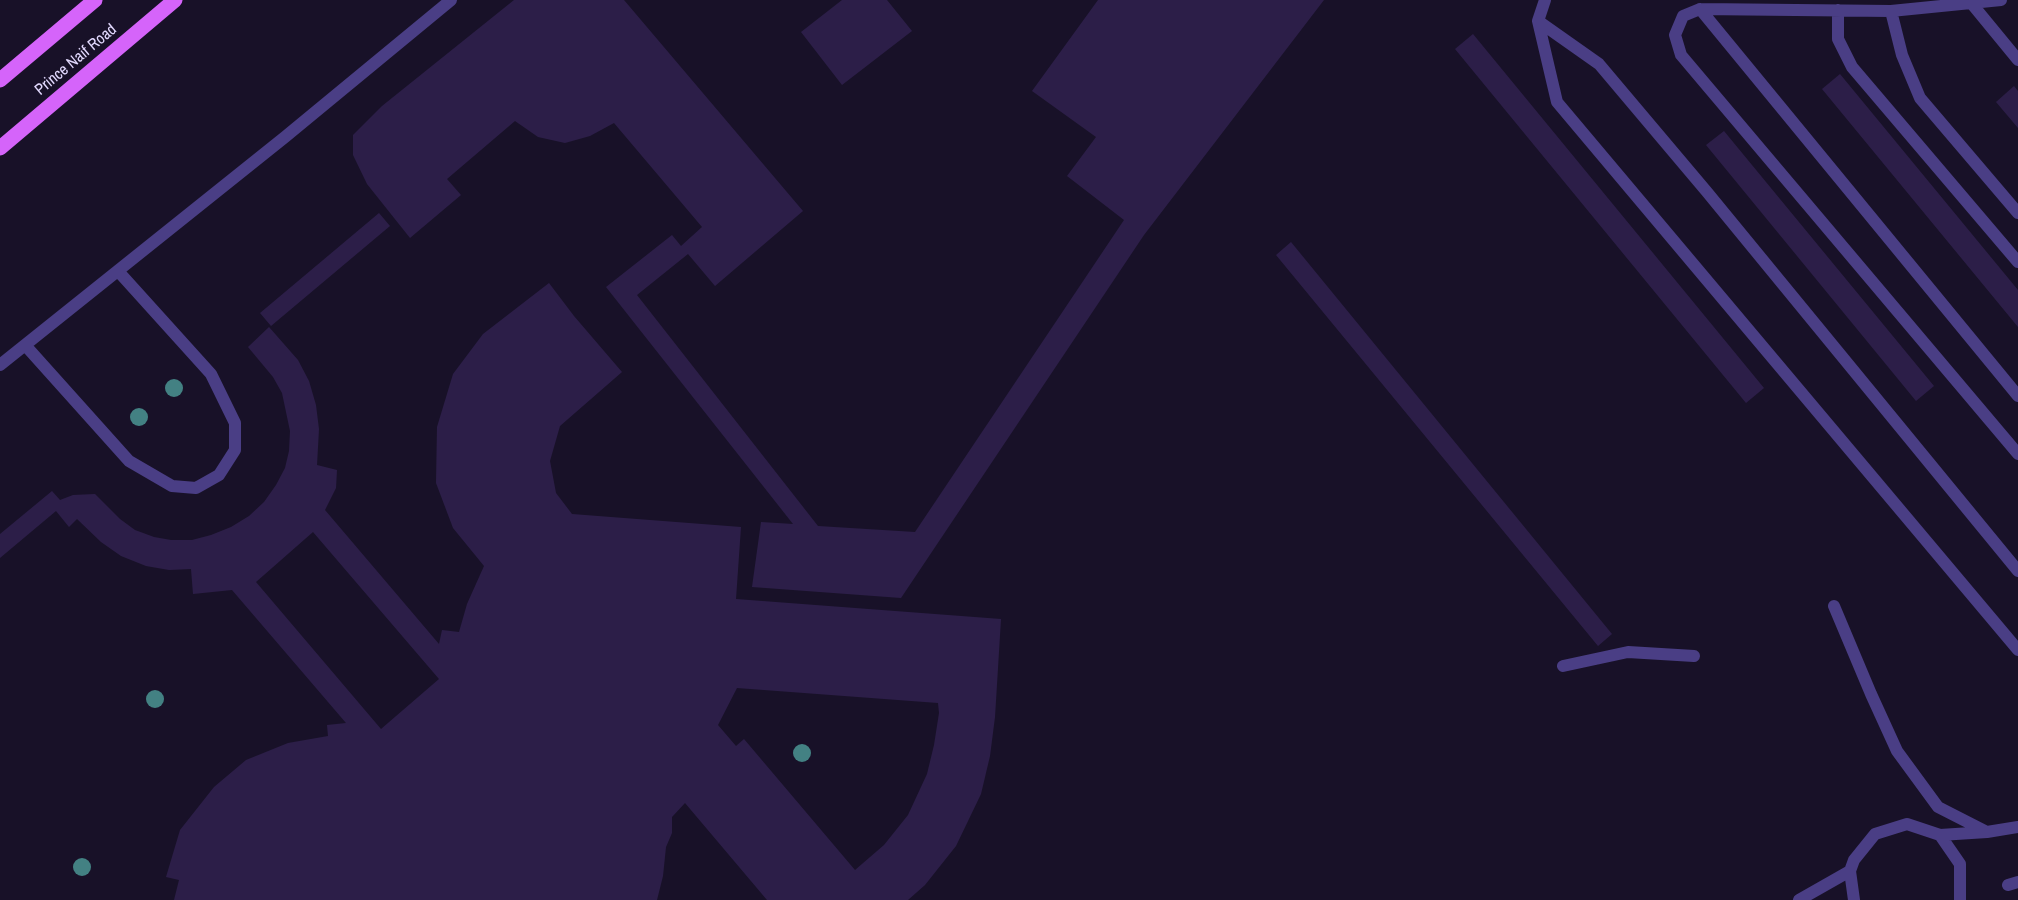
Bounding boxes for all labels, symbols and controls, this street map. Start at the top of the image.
street label: Prince Naif Road [31,20,121,100]

